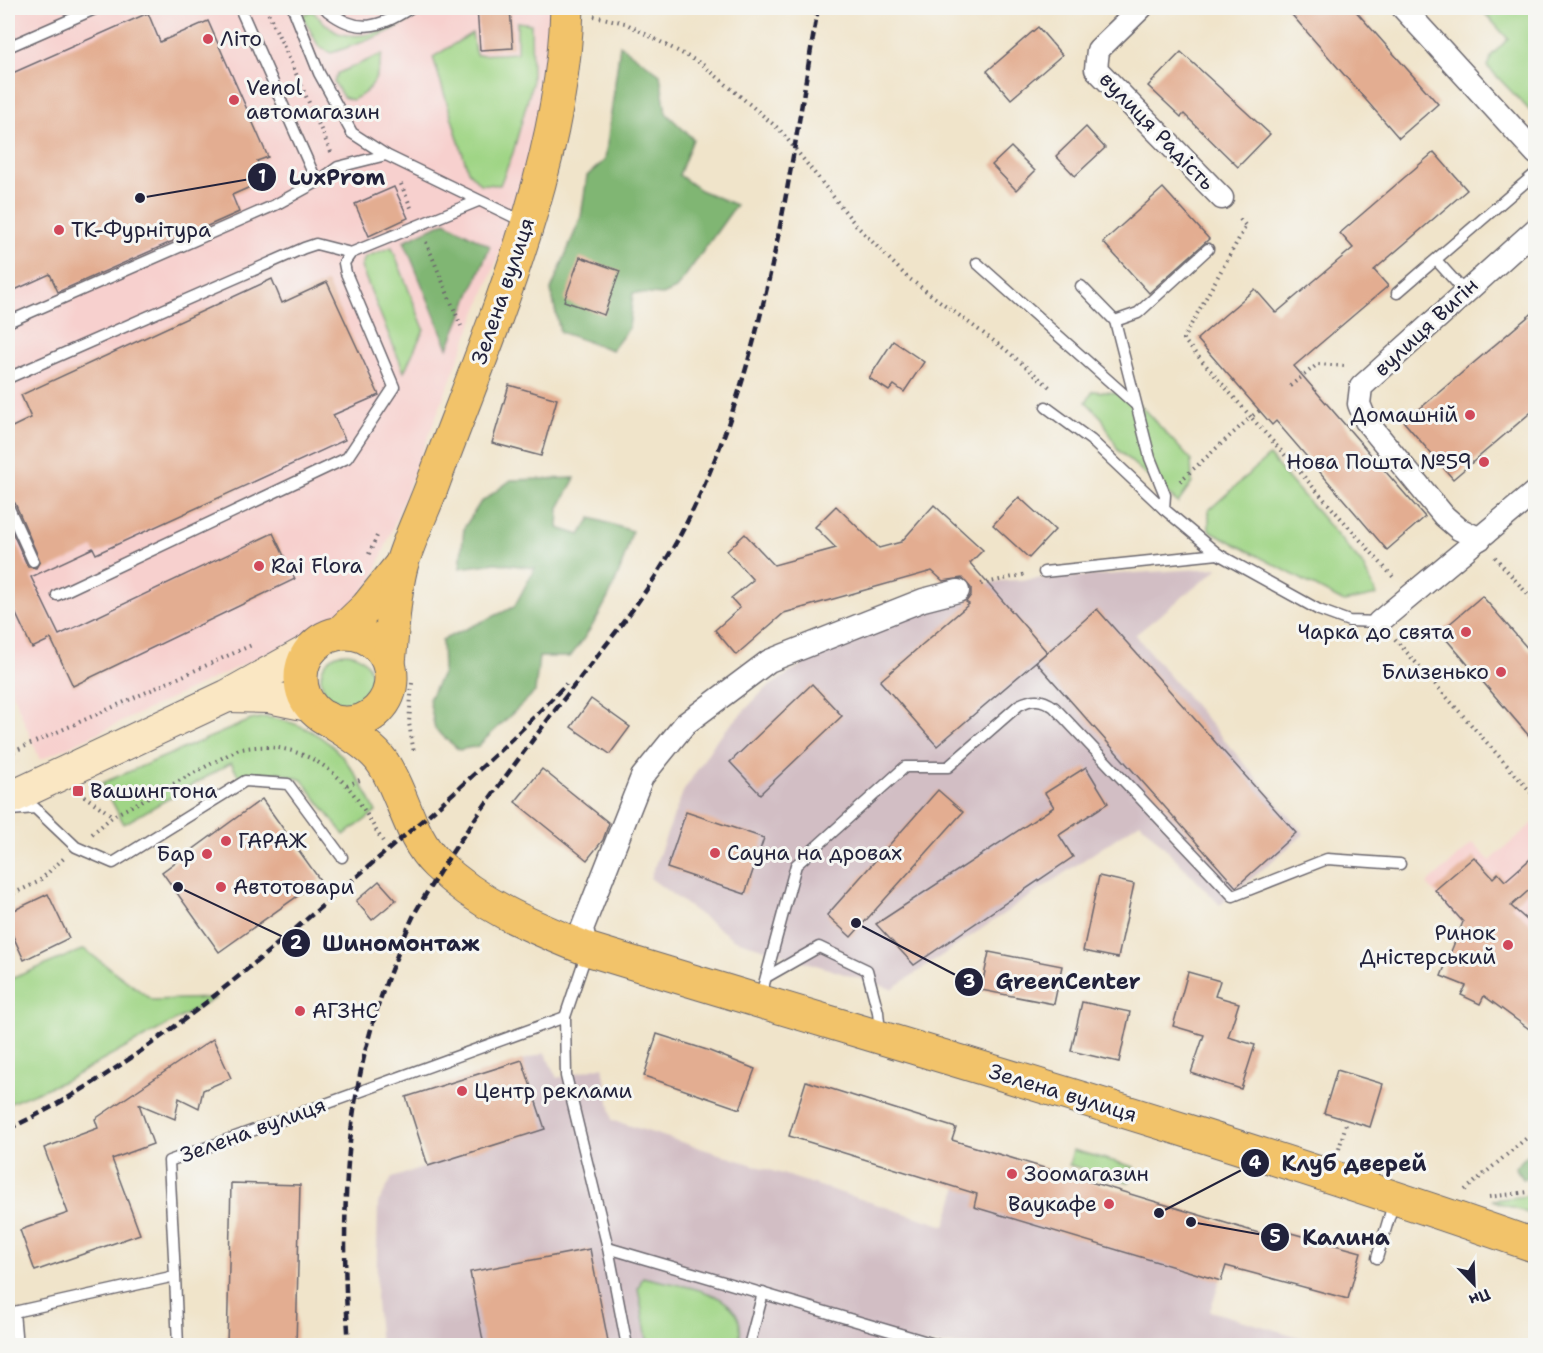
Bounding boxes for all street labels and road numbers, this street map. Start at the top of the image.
street label: вулиця Радість [1093,66,1221,196]
street label: Зелена вулиця [465,214,541,368]
street label: вулиця Вигін [1368,271,1484,383]
street label: Зелена вулиця [986,1057,1140,1129]
street label: Зелена вулиця [176,1091,330,1169]

